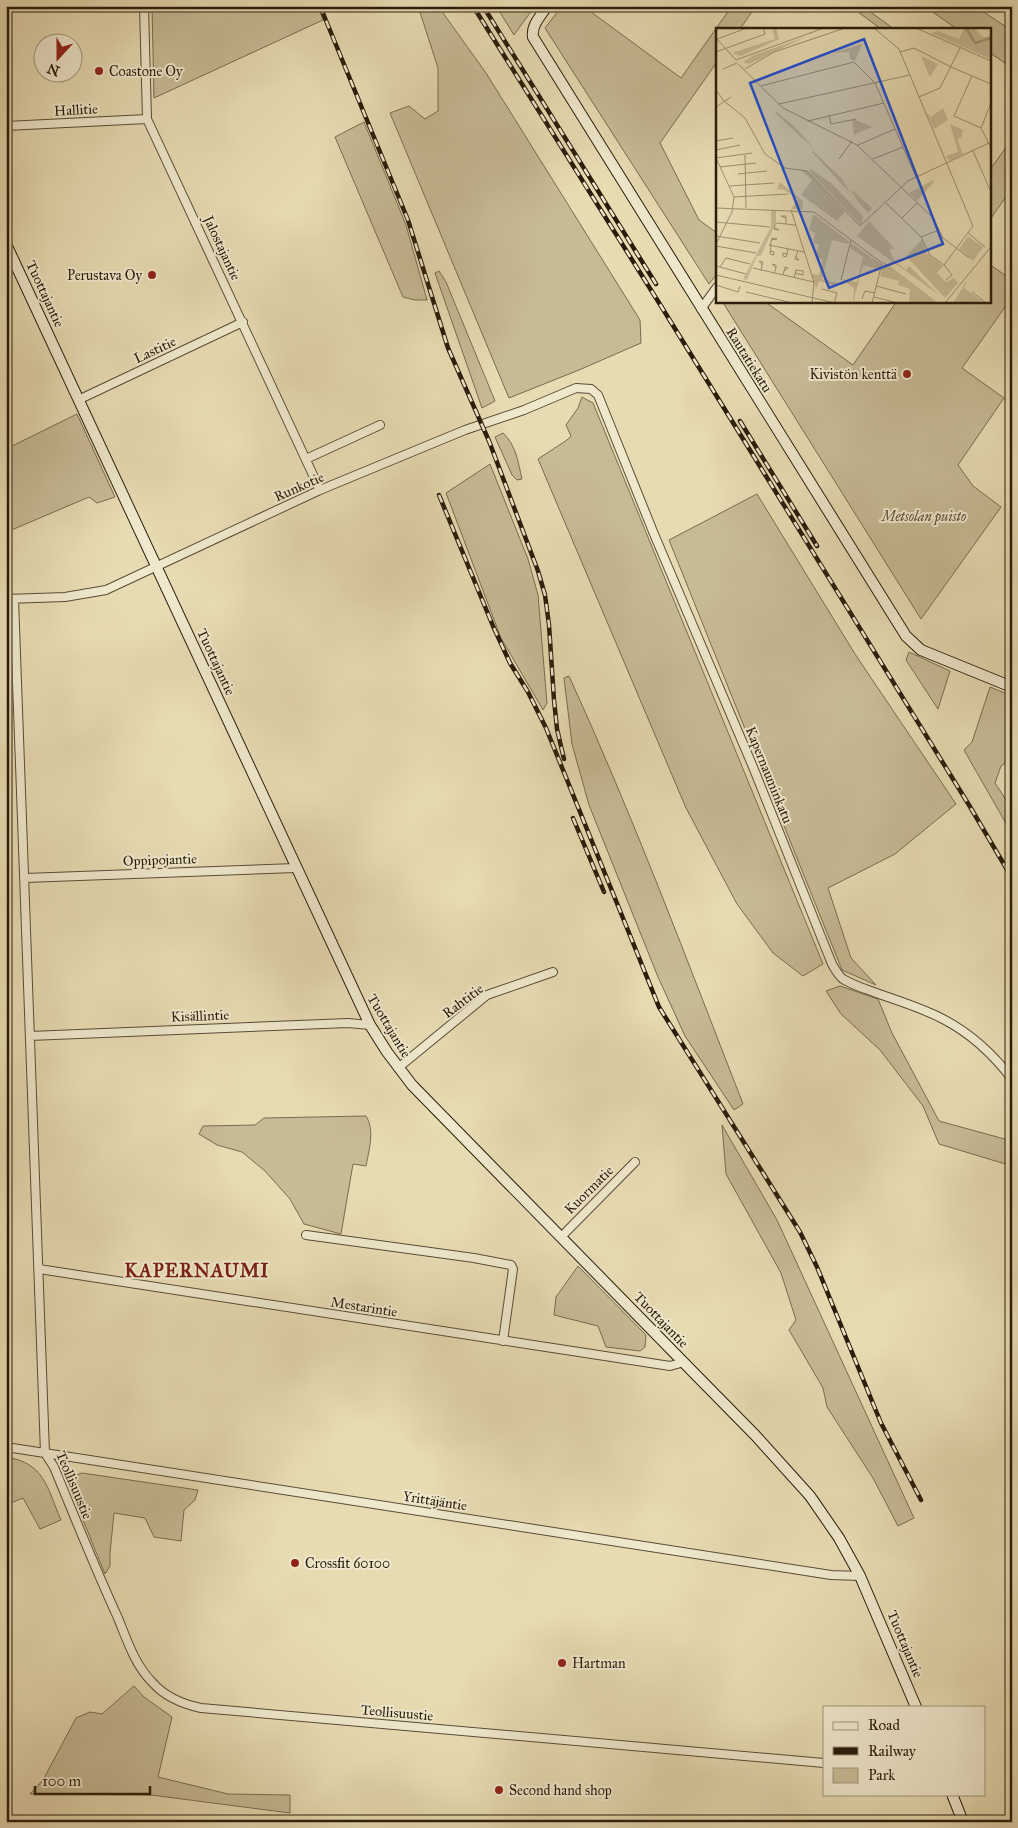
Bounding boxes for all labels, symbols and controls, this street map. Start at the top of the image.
inset map [716,28,990,302]
north arrow [32,32,82,82]
text: N [45,60,62,80]
place label: Coastone Oy [109,63,183,80]
marker: Coastone Oy [93,65,105,77]
street label: Hallitie [54,100,99,120]
street label: Jalostajantie [198,211,244,284]
street label: Tuottajantie [22,258,68,330]
place label: Perustava Oy [67,267,142,284]
marker: Perustava Oy [146,269,158,281]
street label: Rautatiekatu [722,324,776,396]
street label: Lastitie [131,333,179,367]
place label: Kivistön kenttä [809,366,897,383]
marker: Kivistön kenttä [901,368,913,380]
street label: Runkotie [271,468,327,506]
park label: Metsolan puisto [880,508,966,526]
street label: Tuottajantie [193,626,239,698]
street label: Kapernauminkatu [742,724,796,826]
street label: Oppipojantie [123,850,197,870]
street label: Rahtitie [439,980,487,1022]
street label: Tuottajantie [363,991,415,1061]
street label: Kisällintie [171,1006,230,1026]
street label: Kuormatie [561,1162,617,1218]
district label: KAPERNAUMI [125,1259,269,1282]
street label: Tuottajantie [630,1288,692,1352]
street label: Mestarintie [329,1293,399,1321]
street label: Teollisuustie [52,1448,96,1522]
street label: Yrittäjäntie [402,1488,468,1514]
place label: Crossfit 60100 [305,1555,390,1572]
marker: Crossfit 60100 [289,1557,301,1569]
street label: Tuottajantie [883,1608,927,1680]
place label: Hartman [572,1655,626,1672]
marker: Hartman [556,1657,568,1669]
street label: Teollisuustie [360,1701,434,1725]
legend [823,1706,986,1796]
text: Road [868,1716,900,1734]
text: Railway [868,1742,917,1760]
scale bar [35,1763,150,1795]
text: Park [868,1766,895,1784]
text: 100 m [42,1772,82,1790]
place label: Second hand shop [509,1782,612,1799]
marker: Second hand shop [493,1784,505,1796]

